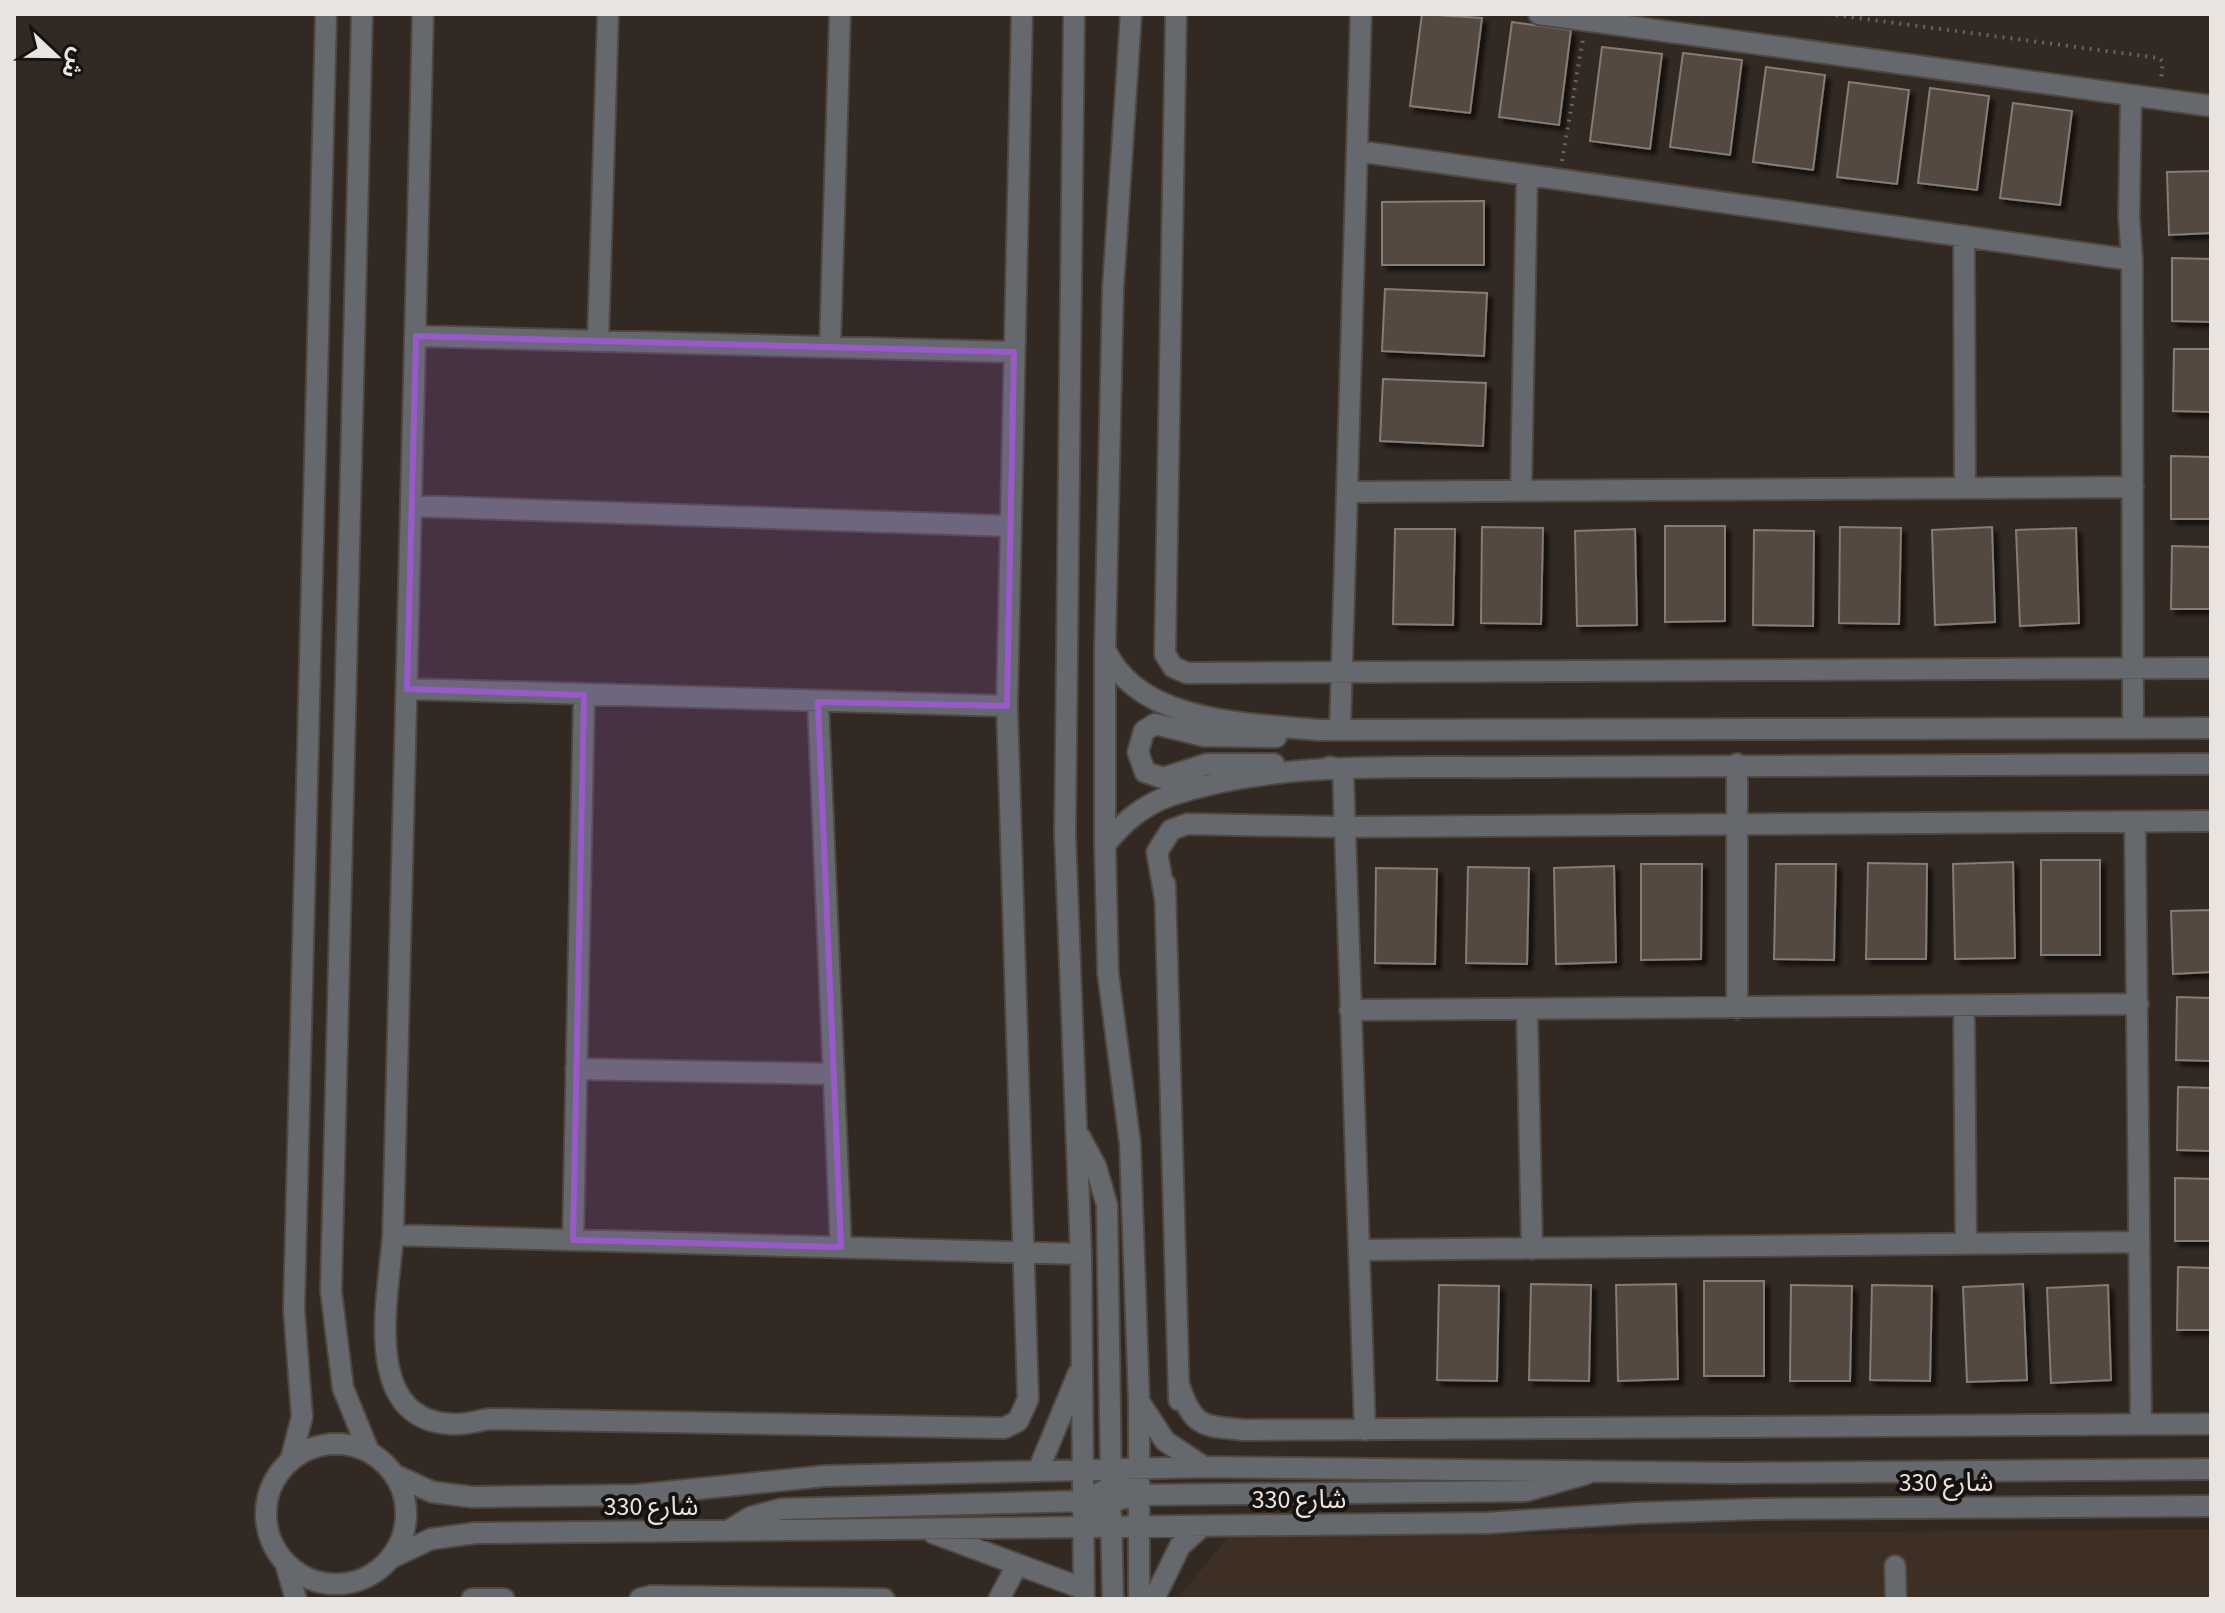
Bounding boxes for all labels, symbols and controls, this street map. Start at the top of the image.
north arrow [16,16,96,96]
text: ش [53,43,94,83]
street label: شارع 330 [1899,1464,1993,1501]
street label: شارع 330 [1252,1481,1346,1518]
street label: شارع 330 [604,1488,698,1525]

